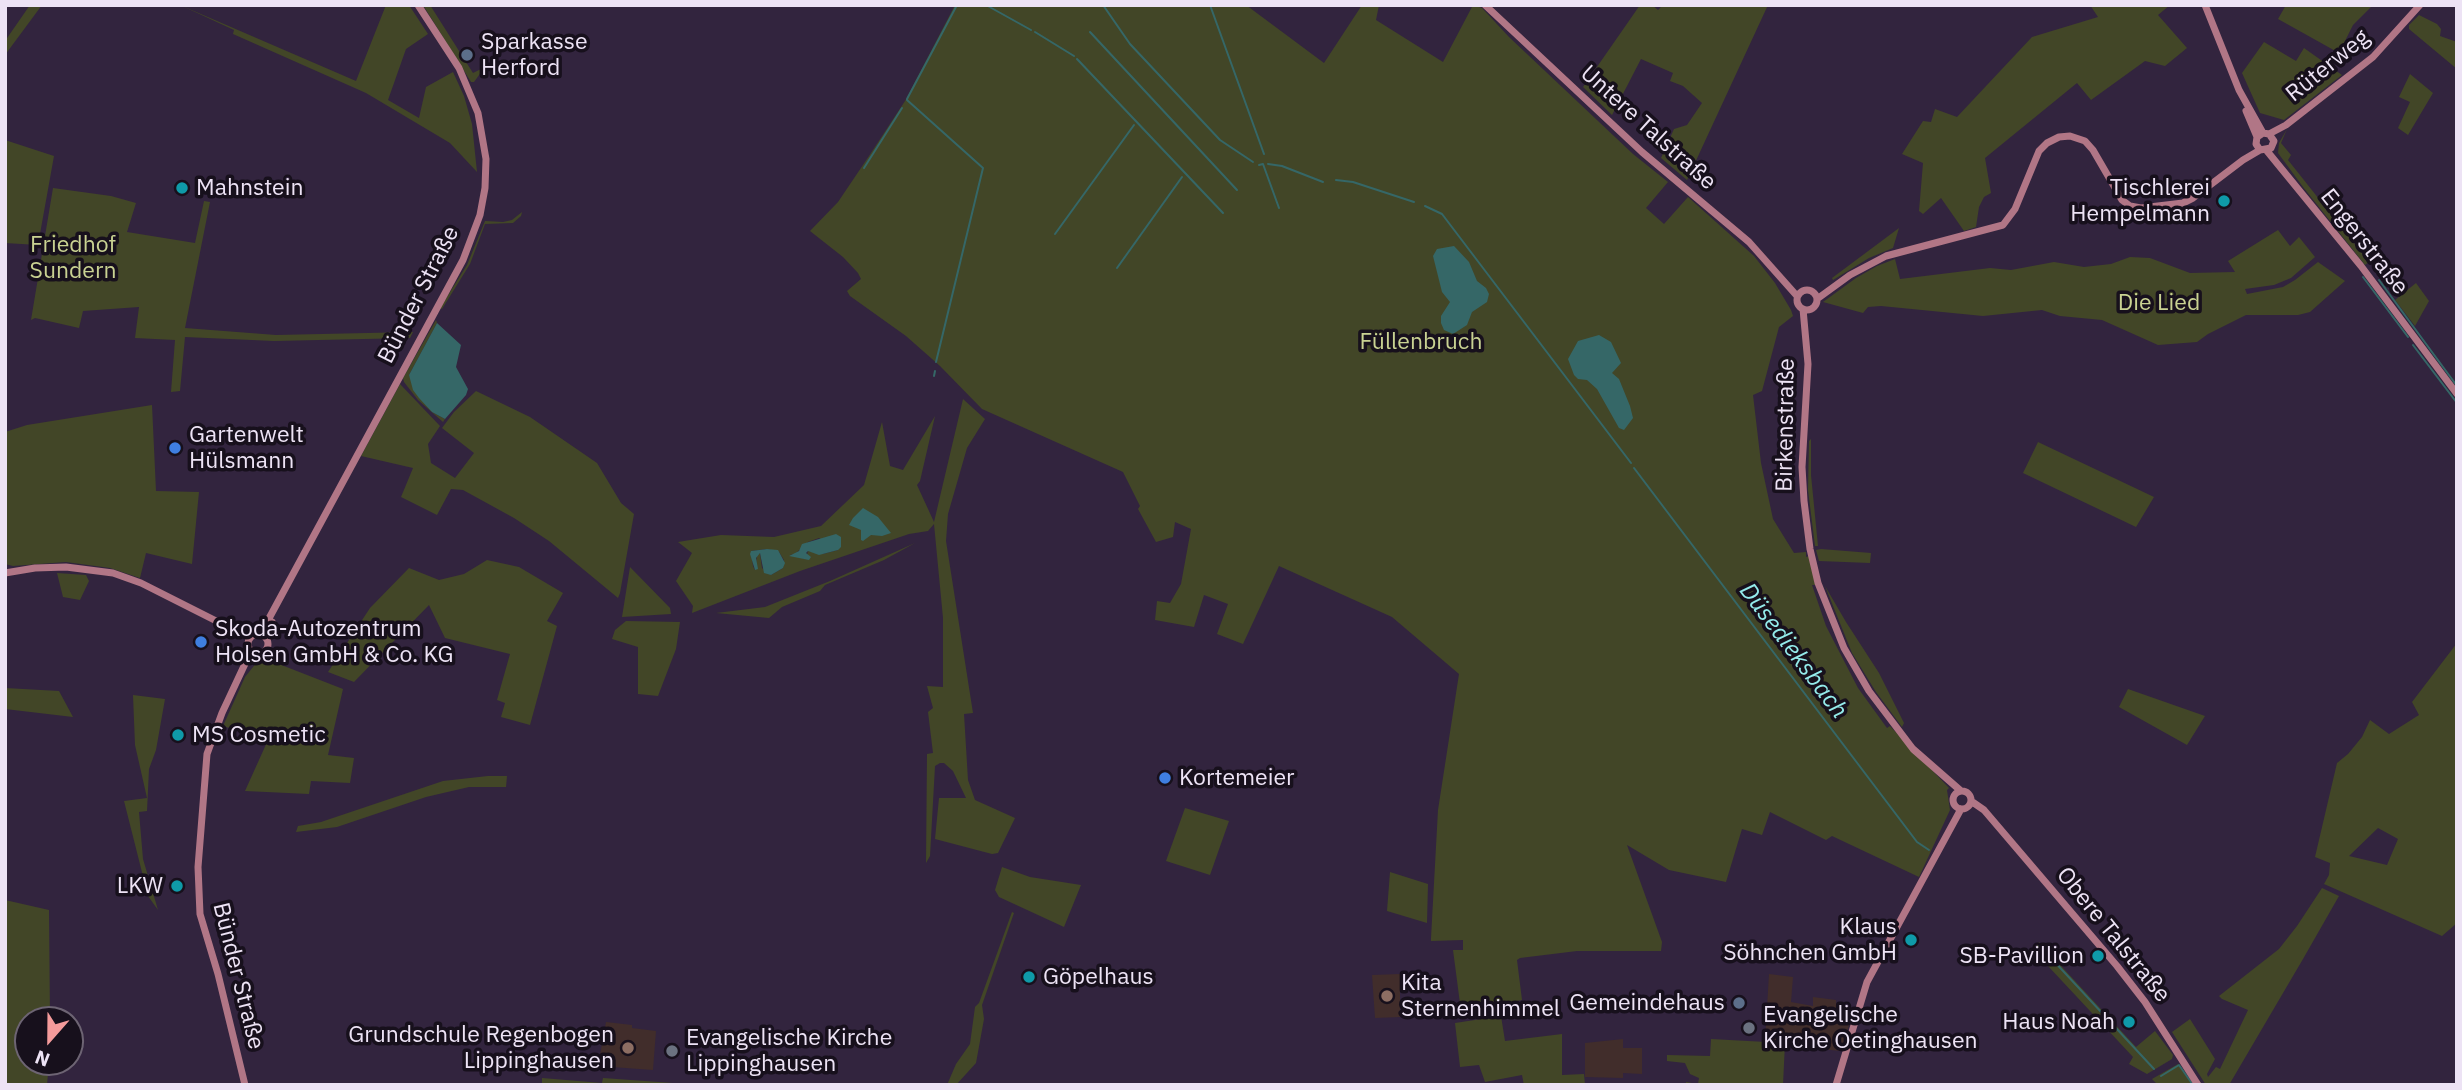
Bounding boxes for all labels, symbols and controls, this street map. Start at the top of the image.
street label: Rüterweg [2281,24,2375,108]
place label: Sparkasse Herford [481,28,588,82]
marker: Sparkasse Herford [459,47,475,63]
street label: Untere Talstraße [1575,60,1721,196]
place label: Mahnstein [196,174,304,202]
place label: Tischlerei Hempelmann [2070,174,2210,228]
marker: Mahnstein [174,180,190,196]
street label: Engerstraße [2314,184,2414,300]
marker: Tischlerei Hempelmann [2216,193,2232,209]
street label: Bünder Straße [373,222,465,368]
park label: Friedhof Sundern [30,231,116,285]
park label: Die Lied [2118,289,2200,317]
park label: Füllenbruch [1360,328,1482,356]
street label: Birkenstraße [1771,358,1801,492]
place label: Gartenwelt Hülsmann [189,421,304,475]
marker: Gartenwelt Hülsmann [167,440,183,456]
water label: Düsedieksbach [1733,578,1853,724]
place label: Skoda-Autozentrum Holsen GmbH & Co. KG [215,615,454,669]
marker: Skoda-Autozentrum Holsen GmbH & Co. KG [193,634,209,650]
place label: MS Cosmetic [192,721,326,749]
marker: MS Cosmetic [170,727,186,743]
place label: Kortemeier [1179,764,1295,792]
marker: Kortemeier [1157,770,1173,786]
street label: Obere Talstraße [2050,862,2176,1008]
place label: LKW [117,872,163,900]
marker: LKW [169,878,185,894]
street label: Bünder Straße [206,900,270,1052]
place label: Klaus Söhnchen GmbH [1723,913,1897,967]
marker: Klaus Söhnchen GmbH [1903,932,1919,948]
place label: SB-Pavillion [1959,942,2084,970]
marker: SB-Pavillion [2090,948,2106,964]
place label: Göpelhaus [1043,963,1154,991]
marker: Göpelhaus [1021,969,1037,985]
place label: Kita Sternenhimmel [1401,969,1560,1023]
marker: Kita Sternenhimmel [1379,988,1395,1004]
place label: Gemeindehaus [1569,989,1725,1017]
marker: Gemeindehaus [1731,995,1747,1011]
place label: Evangelische Kirche Oetinghausen [1763,1001,1978,1055]
north arrow [14,1006,84,1076]
place label: Haus Noah [2002,1008,2115,1036]
marker: Haus Noah [2121,1014,2137,1030]
marker: Evangelische Kirche Oetinghausen [1741,1020,1757,1036]
place label: Grundschule Regenbogen Lippinghausen [348,1021,614,1075]
place label: Evangelische Kirche Lippinghausen [686,1024,892,1078]
marker: Grundschule Regenbogen Lippinghausen [620,1040,636,1056]
marker: Evangelische Kirche Lippinghausen [664,1043,680,1059]
text: N [31,1045,53,1072]

